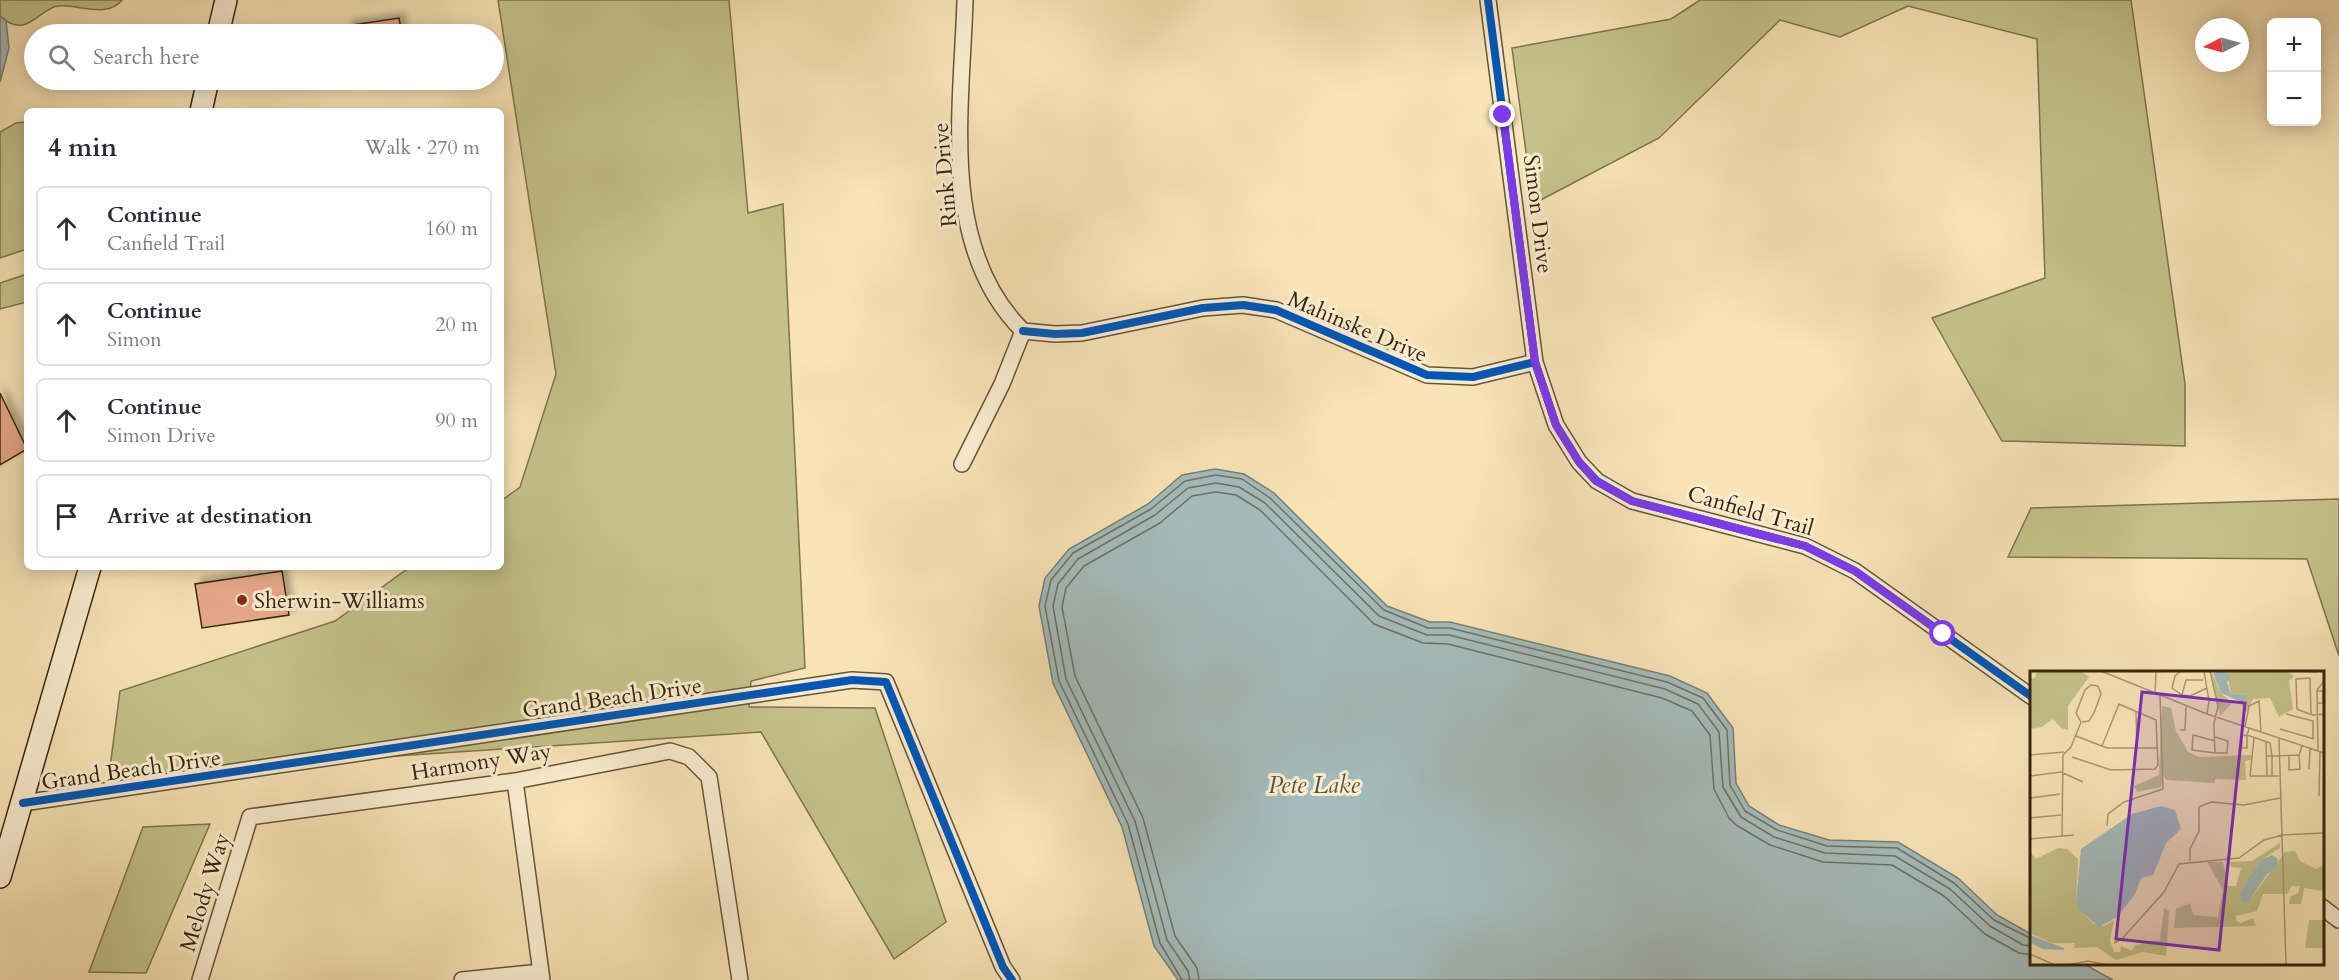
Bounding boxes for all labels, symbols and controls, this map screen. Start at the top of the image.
north arrow [2195,18,2249,72]
map controls [2267,18,2321,126]
button: + [2267,18,2321,72]
search box [24,24,504,90]
icon: search [45,41,78,74]
text: Search here [93,42,200,72]
button: − [2267,72,2321,126]
route end [1489,101,1515,127]
street label: Rink Drive [925,121,965,228]
text: 4 min [48,130,117,165]
text: Walk · 270 m [365,134,480,161]
street label: Simon Drive [1516,153,1560,275]
text: Continue [107,200,202,230]
icon: ahead [50,212,83,245]
text: 160 m [425,215,478,242]
text: Canfield Trail [107,230,225,257]
street label: Mahinske Drive [1283,284,1432,370]
text: Continue [107,296,202,326]
icon: ahead [50,308,83,341]
text: 20 m [435,311,478,338]
text: Simon [107,326,162,353]
text: Continue [107,392,202,422]
icon: ahead [50,404,83,437]
text: 90 m [435,407,478,434]
text: Simon Drive [107,422,215,449]
street label: Canfield Trail [1684,479,1818,543]
icon: arrive [50,500,83,533]
text: Arrive at destination [107,501,312,531]
place label: Sherwin-Williams [254,586,425,616]
marker: Sherwin-Williams [235,593,249,607]
route start [1929,620,1955,646]
street label: Grand Beach Drive [521,671,704,725]
inset map [2030,671,2324,965]
street label: Harmony Way [409,736,554,788]
street label: Grand Beach Drive [40,743,223,797]
water label: Pete Lake [1268,769,1361,802]
street label: Melody Way [173,829,237,955]

